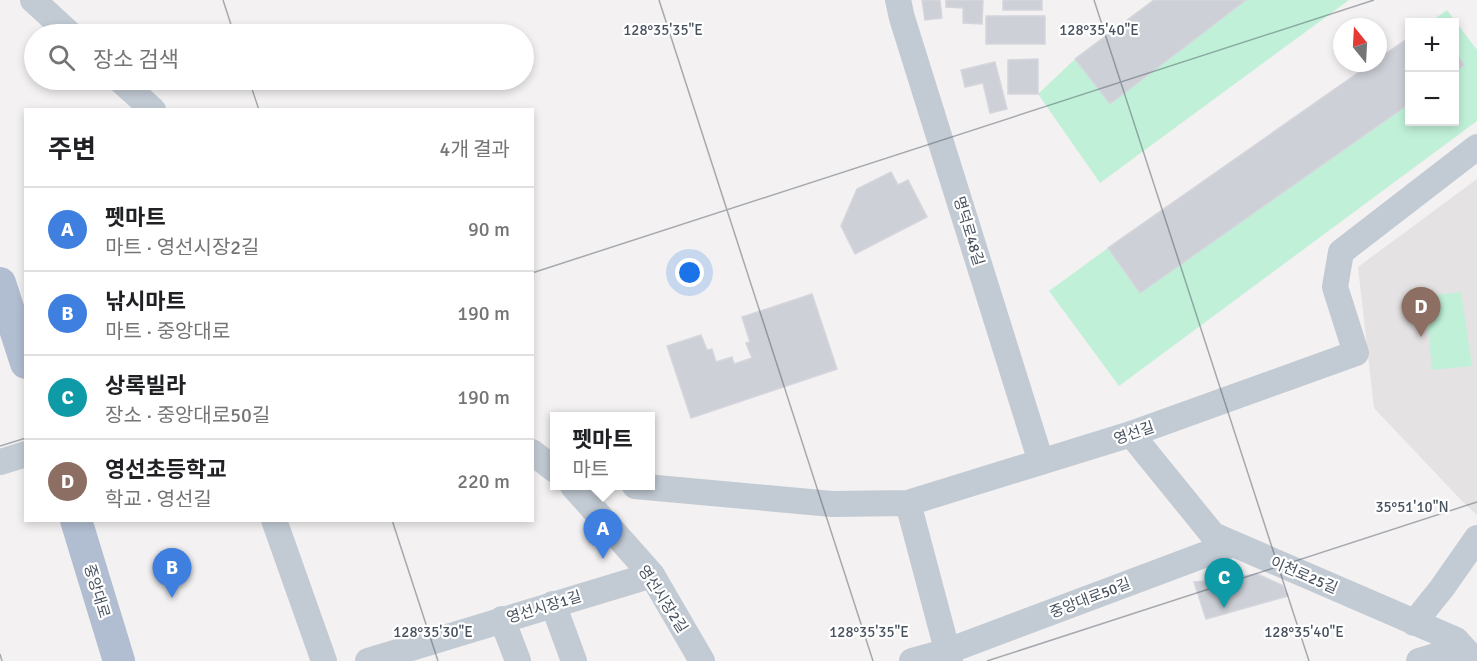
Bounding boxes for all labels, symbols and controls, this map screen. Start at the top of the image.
north arrow [1333,18,1387,72]
map controls [1405,18,1459,126]
button: + [1405,18,1459,72]
text: 128°35'35"E [623,21,703,39]
text: 128°35'40"E [1059,21,1139,39]
search box [24,24,534,90]
icon: search [45,41,78,74]
text: 장소 검색 [93,46,179,73]
button: − [1405,72,1459,126]
text: 주변 [48,134,96,166]
text: 4개 결과 [440,137,510,162]
street label: 명덕로48길 [950,194,988,268]
text: 펫마트 [105,204,166,231]
text: A [61,217,74,242]
text: 90 m [468,217,510,242]
text: 마트 · 영선시장2길 [105,235,260,260]
your location [675,258,704,287]
text: 낚시마트 [105,288,186,315]
pin: D [1402,288,1440,337]
text: B [61,301,74,326]
text: 190 m [457,301,510,326]
text: 마트 · 중앙대로 [105,319,230,344]
text: 상록빌라 [105,372,186,399]
text: C [61,385,74,410]
text: 190 m [457,385,510,410]
text: 장소 · 중앙대로50길 [105,403,270,428]
popup [550,412,655,490]
street label: 영선길 [1111,418,1157,448]
text: 펫마트 [572,426,633,453]
text: 영선초등학교 [105,456,226,483]
text: 마트 [572,457,609,482]
text: D [61,469,74,494]
text: 220 m [457,469,510,494]
text: 학교 · 영선길 [105,487,212,512]
text: 35°51'10"N [1375,498,1449,516]
pin: A [584,510,622,559]
pin: B [152,548,192,598]
street label: 이천로25길 [1268,553,1340,597]
pin: C [1204,558,1244,608]
street label: 중앙대로 [80,562,114,620]
street label: 영선시장2길 [634,562,692,636]
street label: 중앙대로50길 [1047,574,1133,622]
street label: 영선시장1길 [504,587,584,627]
text: 128°35'30"E [393,623,473,641]
text: 128°35'35"E [829,623,909,641]
text: 128°35'40"E [1264,623,1344,641]

